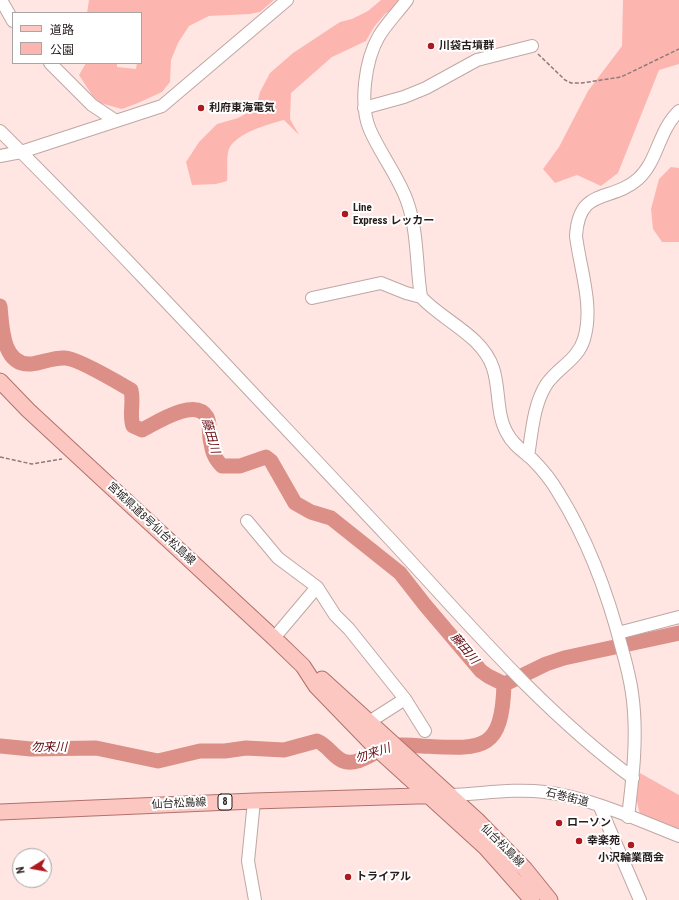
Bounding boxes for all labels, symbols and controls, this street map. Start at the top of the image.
legend [12,12,142,64]
text: 道路 [50,23,74,37]
place label: 川袋古墳群 [439,39,494,53]
marker: 川袋古墳群 [426,41,436,51]
text: 公園 [50,43,74,57]
place label: 利府東海電気 [209,101,275,115]
marker: 利府東海電気 [196,103,206,113]
place label: Line Express レッカー [353,201,434,227]
marker: Line Express レッカー [340,209,350,219]
water label: 藤田川 [198,417,222,455]
street label: 宮城県道8号仙台松島線 [104,480,198,568]
water label: 藤田川 [447,631,481,667]
water label: 勿来川 [31,741,67,755]
water label: 勿来川 [354,741,392,767]
street label: 石巻街道 [544,786,590,810]
road number: 8 [218,794,232,810]
street label: 仙台松島線 [151,796,207,812]
place label: ローソン [567,816,611,830]
marker: ローソン [554,818,564,828]
street label: 仙台松島線 [478,822,526,870]
place label: 幸楽苑 [587,834,620,848]
marker: 幸楽苑 [574,836,584,846]
marker: 小沢輪業商会 [626,840,636,850]
north arrow [12,848,52,888]
place label: 小沢輪業商会 [598,851,664,865]
text: N [14,866,28,875]
place label: トライアル [356,870,411,884]
marker: トライアル [343,872,353,882]

